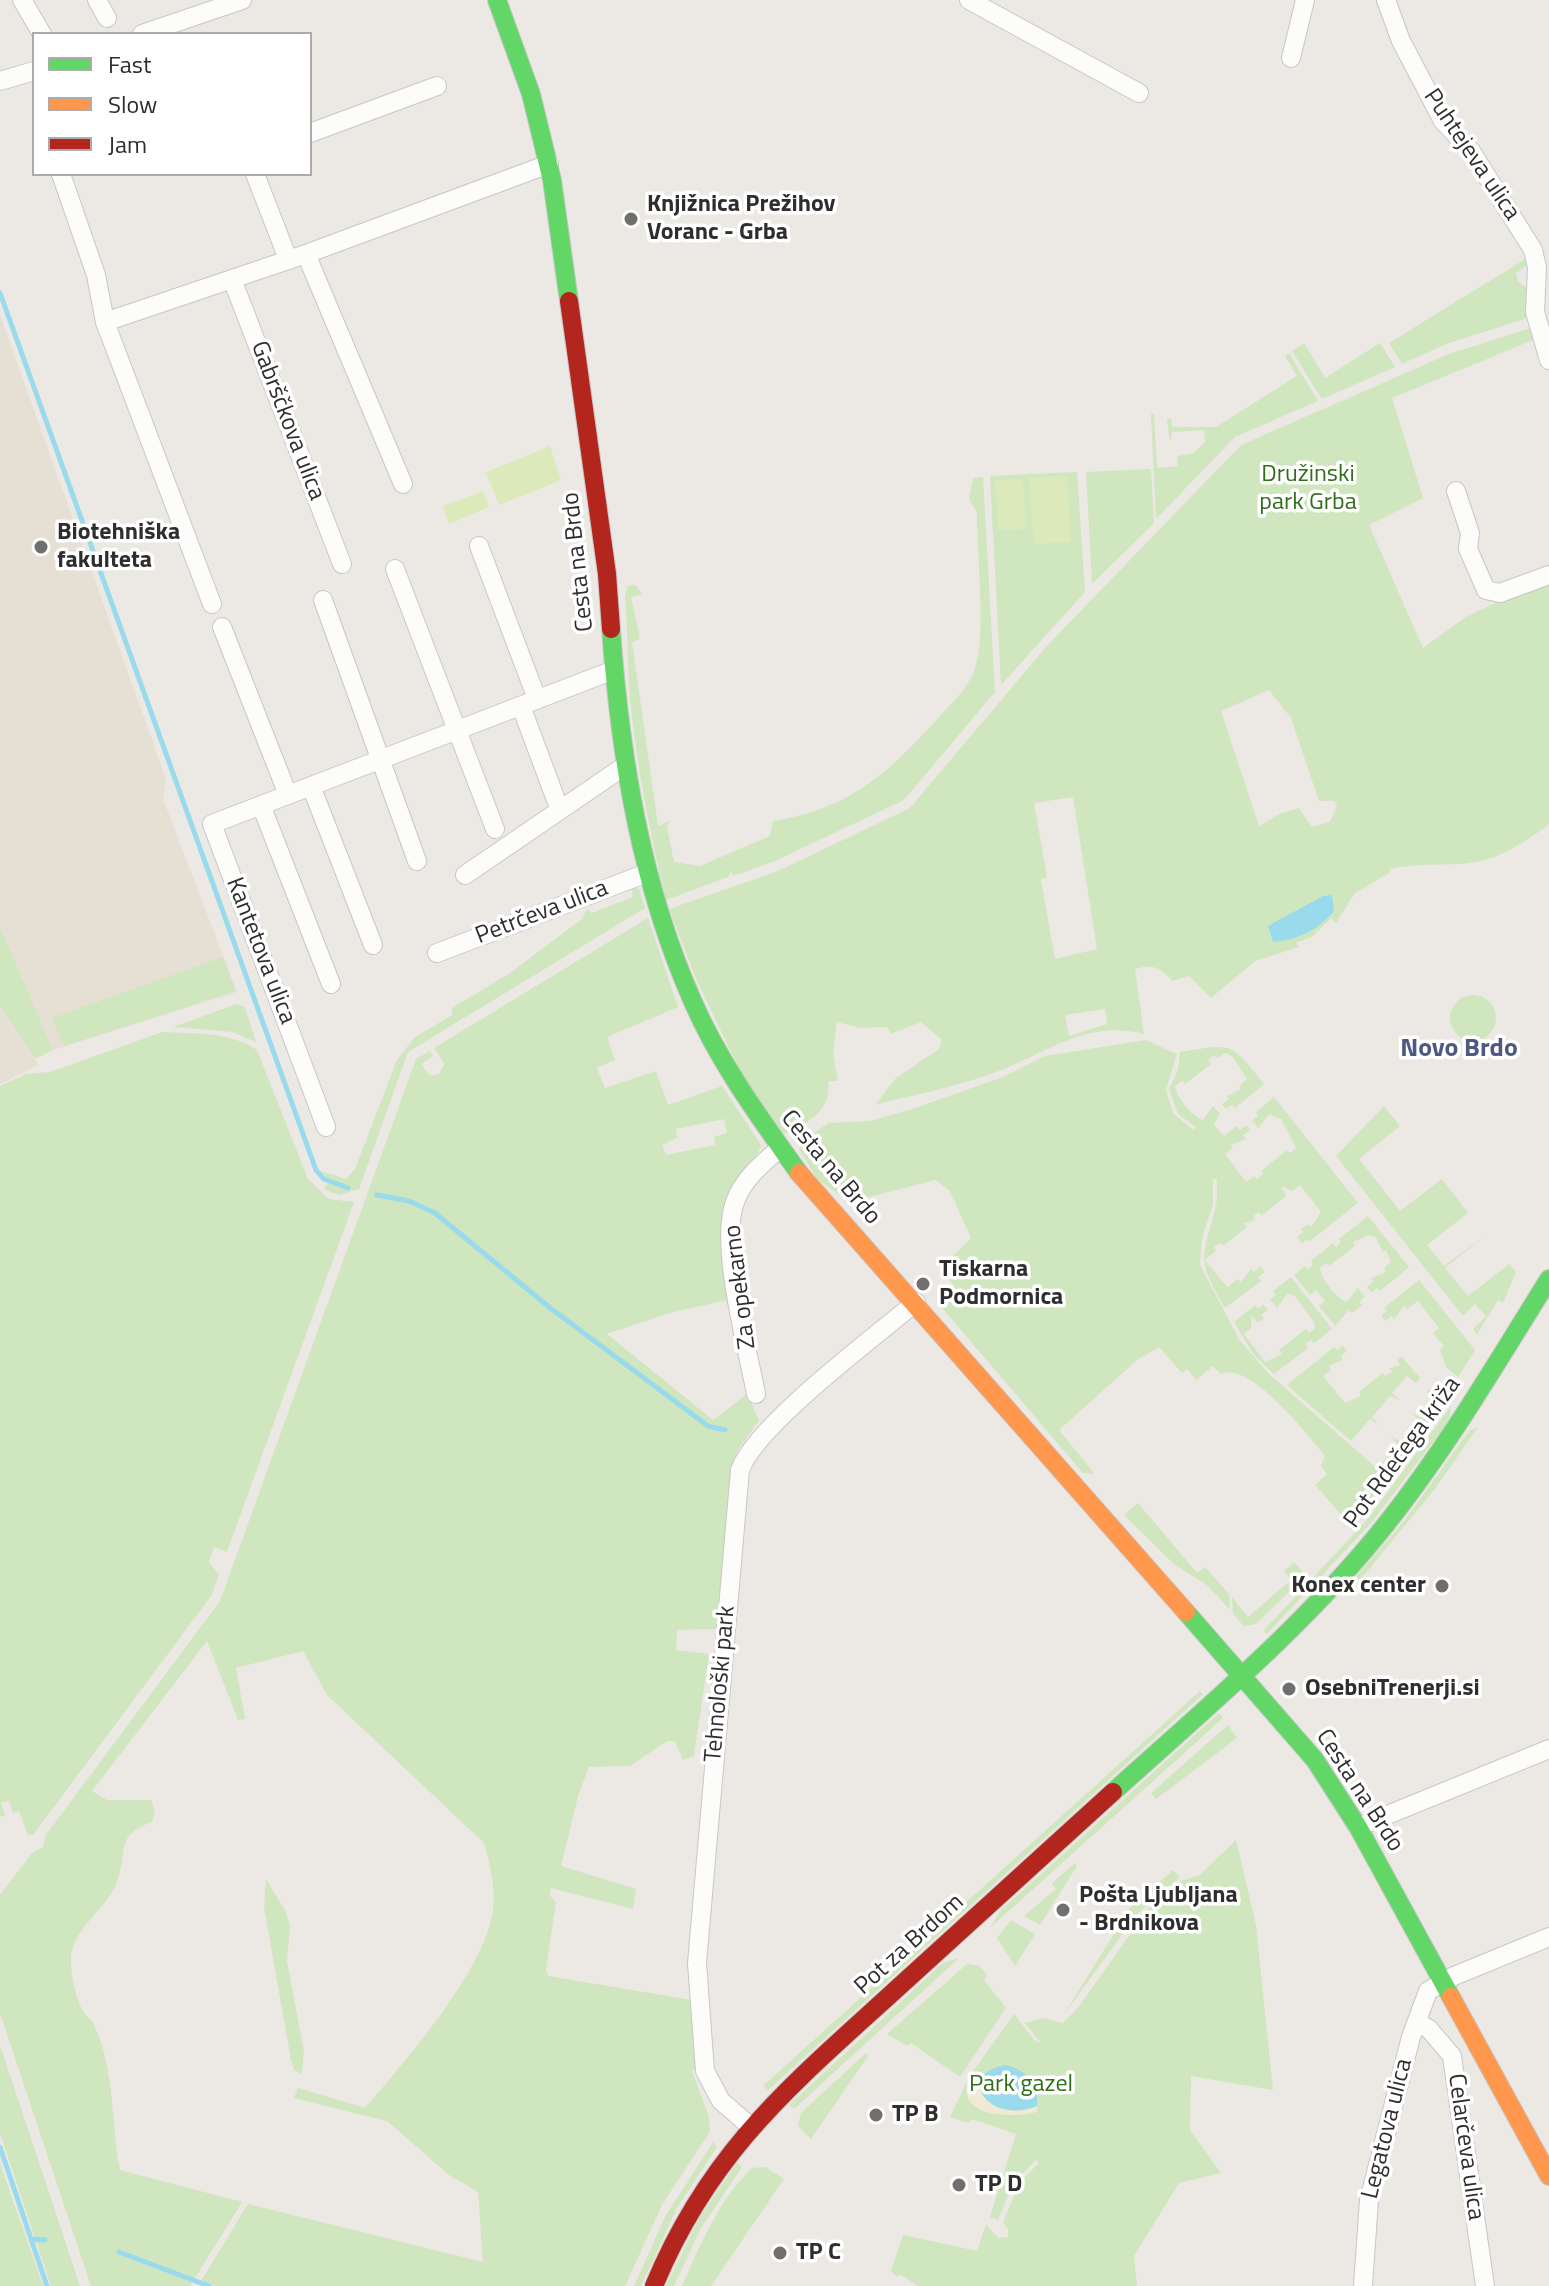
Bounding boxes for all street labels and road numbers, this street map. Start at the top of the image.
street label: Puhtejeva ulica [1417,84,1525,226]
street label: Gabrščkova ulica [244,338,330,504]
street label: Cesta na Brdo [557,491,601,633]
street label: Kantetova ulica [219,874,301,1028]
street label: Petrčeva ulica [472,875,612,951]
street label: Cesta na Brdo [774,1105,886,1231]
street label: Za opekarno [719,1223,763,1351]
street label: Pot Rdečega križa [1338,1372,1468,1534]
street label: Tehnološki park [700,1605,742,1763]
street label: Cesta na Brdo [1309,1724,1409,1858]
street label: Pot za Brdom [850,1889,970,2001]
street label: Legatova ulica [1357,2056,1419,2202]
street label: Celarčeva ulica [1440,2072,1490,2222]

